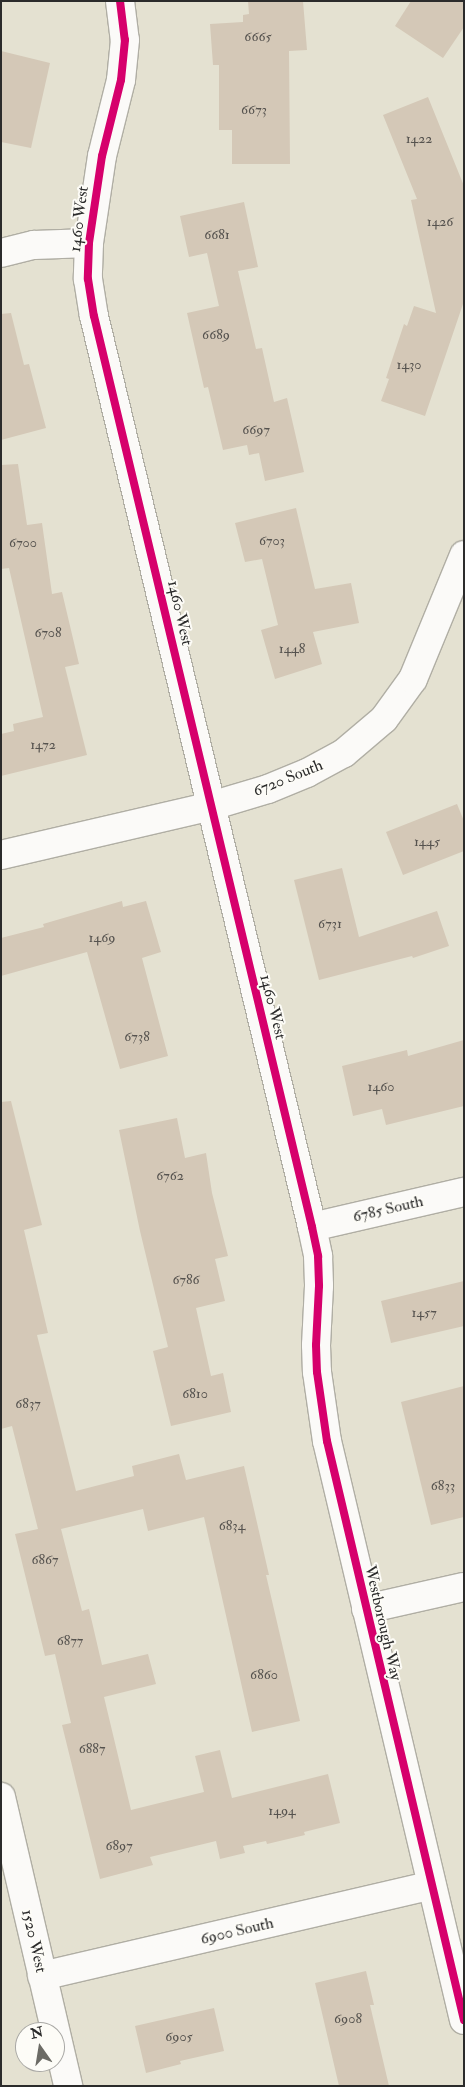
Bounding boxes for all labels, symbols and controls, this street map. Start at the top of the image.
house number: 6665 [244,29,272,45]
house number: 6673 [241,102,267,118]
house number: 1422 [406,131,432,147]
street label: 1460 West [65,185,93,253]
house number: 1426 [427,214,453,230]
house number: 6681 [204,227,230,243]
house number: 6689 [202,327,230,343]
house number: 1430 [396,357,422,373]
house number: 6697 [242,422,270,438]
house number: 6703 [259,533,285,549]
house number: 6700 [9,535,37,551]
street label: 1460 West [163,579,197,647]
house number: 6708 [34,625,62,641]
house number: 1448 [279,641,305,657]
house number: 1472 [30,737,56,753]
street label: 6720 South [250,755,326,801]
house number: 1445 [414,834,440,850]
house number: 6731 [318,916,342,932]
house number: 1469 [89,930,115,946]
street label: 1460 West [256,973,290,1041]
house number: 6738 [124,1029,150,1045]
house number: 1460 [368,1079,394,1095]
house number: 6762 [156,1168,184,1184]
street label: 6785 South [351,1192,425,1226]
house number: 6786 [172,1272,200,1288]
house number: 1457 [411,1305,437,1321]
house number: 6810 [182,1386,208,1402]
house number: 6837 [15,1396,41,1412]
house number: 6833 [431,1478,455,1494]
house number: 6834 [219,1518,245,1534]
house number: 6867 [31,1552,59,1568]
street label: Westborough Way [360,1564,406,1682]
house number: 6877 [57,1633,83,1649]
house number: 6860 [250,1667,278,1683]
house number: 6887 [79,1741,105,1757]
house number: 1494 [268,1803,296,1819]
house number: 6897 [105,1838,133,1854]
street label: 1520 West [17,1907,51,1975]
street label: 6900 South [199,1913,275,1949]
house number: 6908 [334,2011,362,2027]
north arrow [15,2022,65,2072]
text: N [29,2023,45,2043]
house number: 6905 [165,2029,193,2045]

